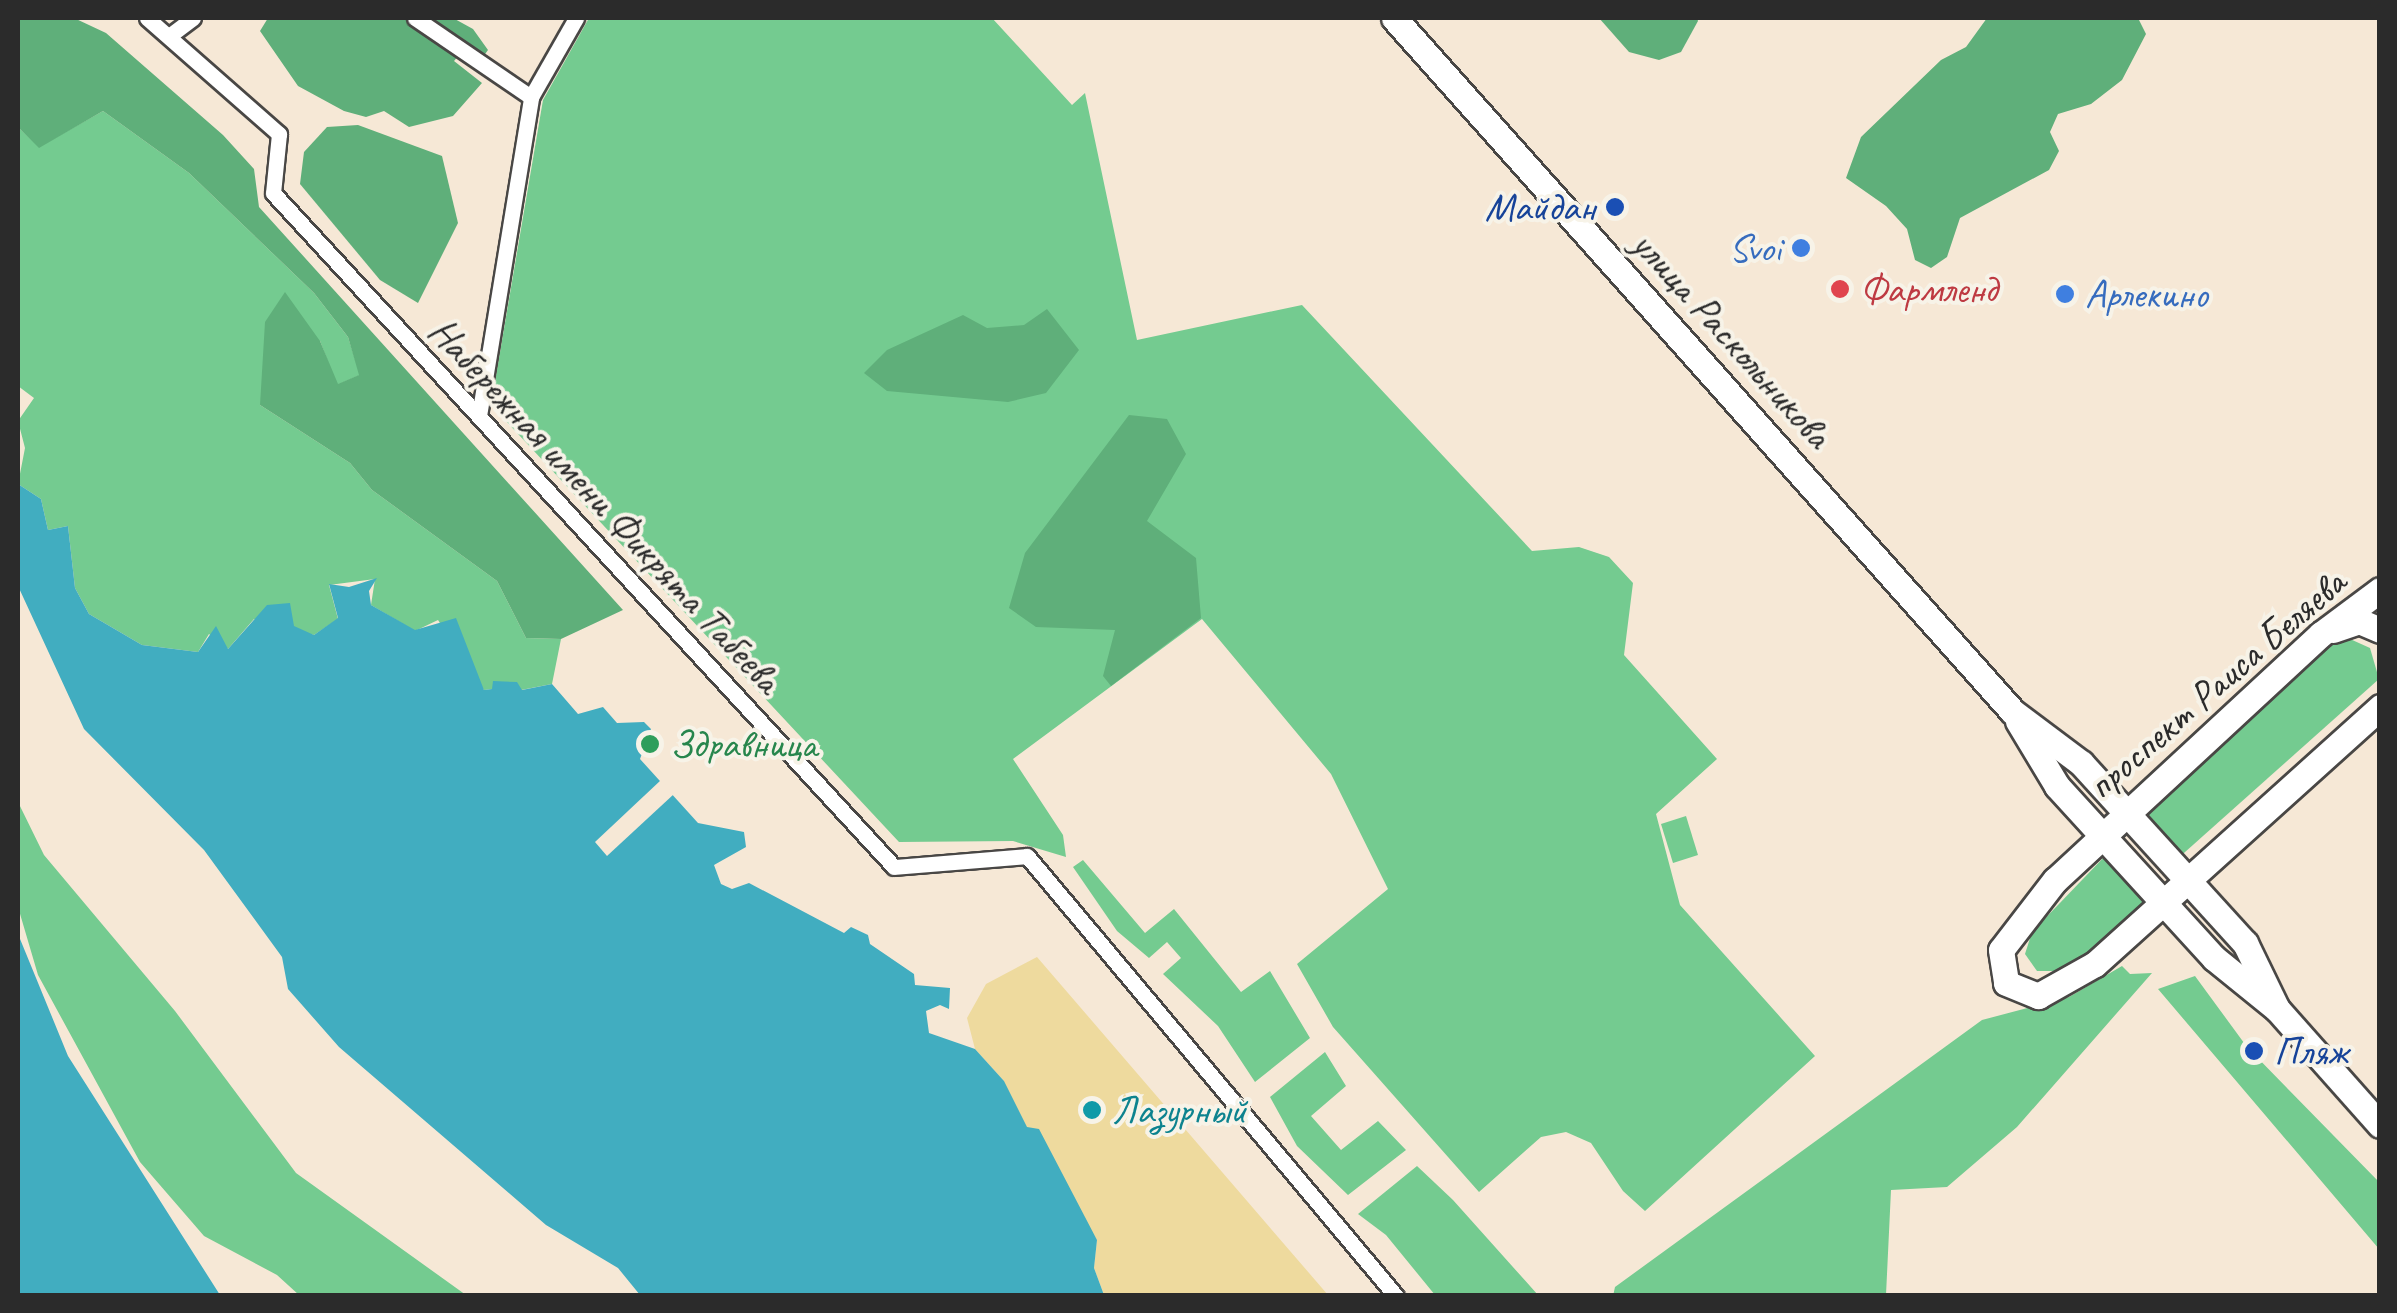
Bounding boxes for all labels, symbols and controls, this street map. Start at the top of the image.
place label: Майдан [1485,183,1595,231]
marker: Майдан [1604,196,1626,218]
street label: улица Раскольникова [1622,220,1842,458]
place label: Svoi [1729,224,1781,272]
marker: Svoi [1790,237,1812,259]
place label: Фармленд [1860,265,1997,313]
place label: Арлекино [2085,270,2208,318]
marker: Фармленд [1829,278,1851,300]
marker: Арлекино [2054,283,2076,305]
street label: Набережная имени Фикрята Табеева [421,310,789,700]
street label: проспект Раиса Беляева [2076,558,2356,810]
place label: Здравница [670,720,817,768]
marker: Здравница [639,733,661,755]
place label: Пляж [2274,1027,2348,1075]
marker: Пляж [2243,1040,2265,1062]
place label: Лазурный [1112,1086,1247,1134]
marker: Лазурный [1081,1099,1103,1121]

